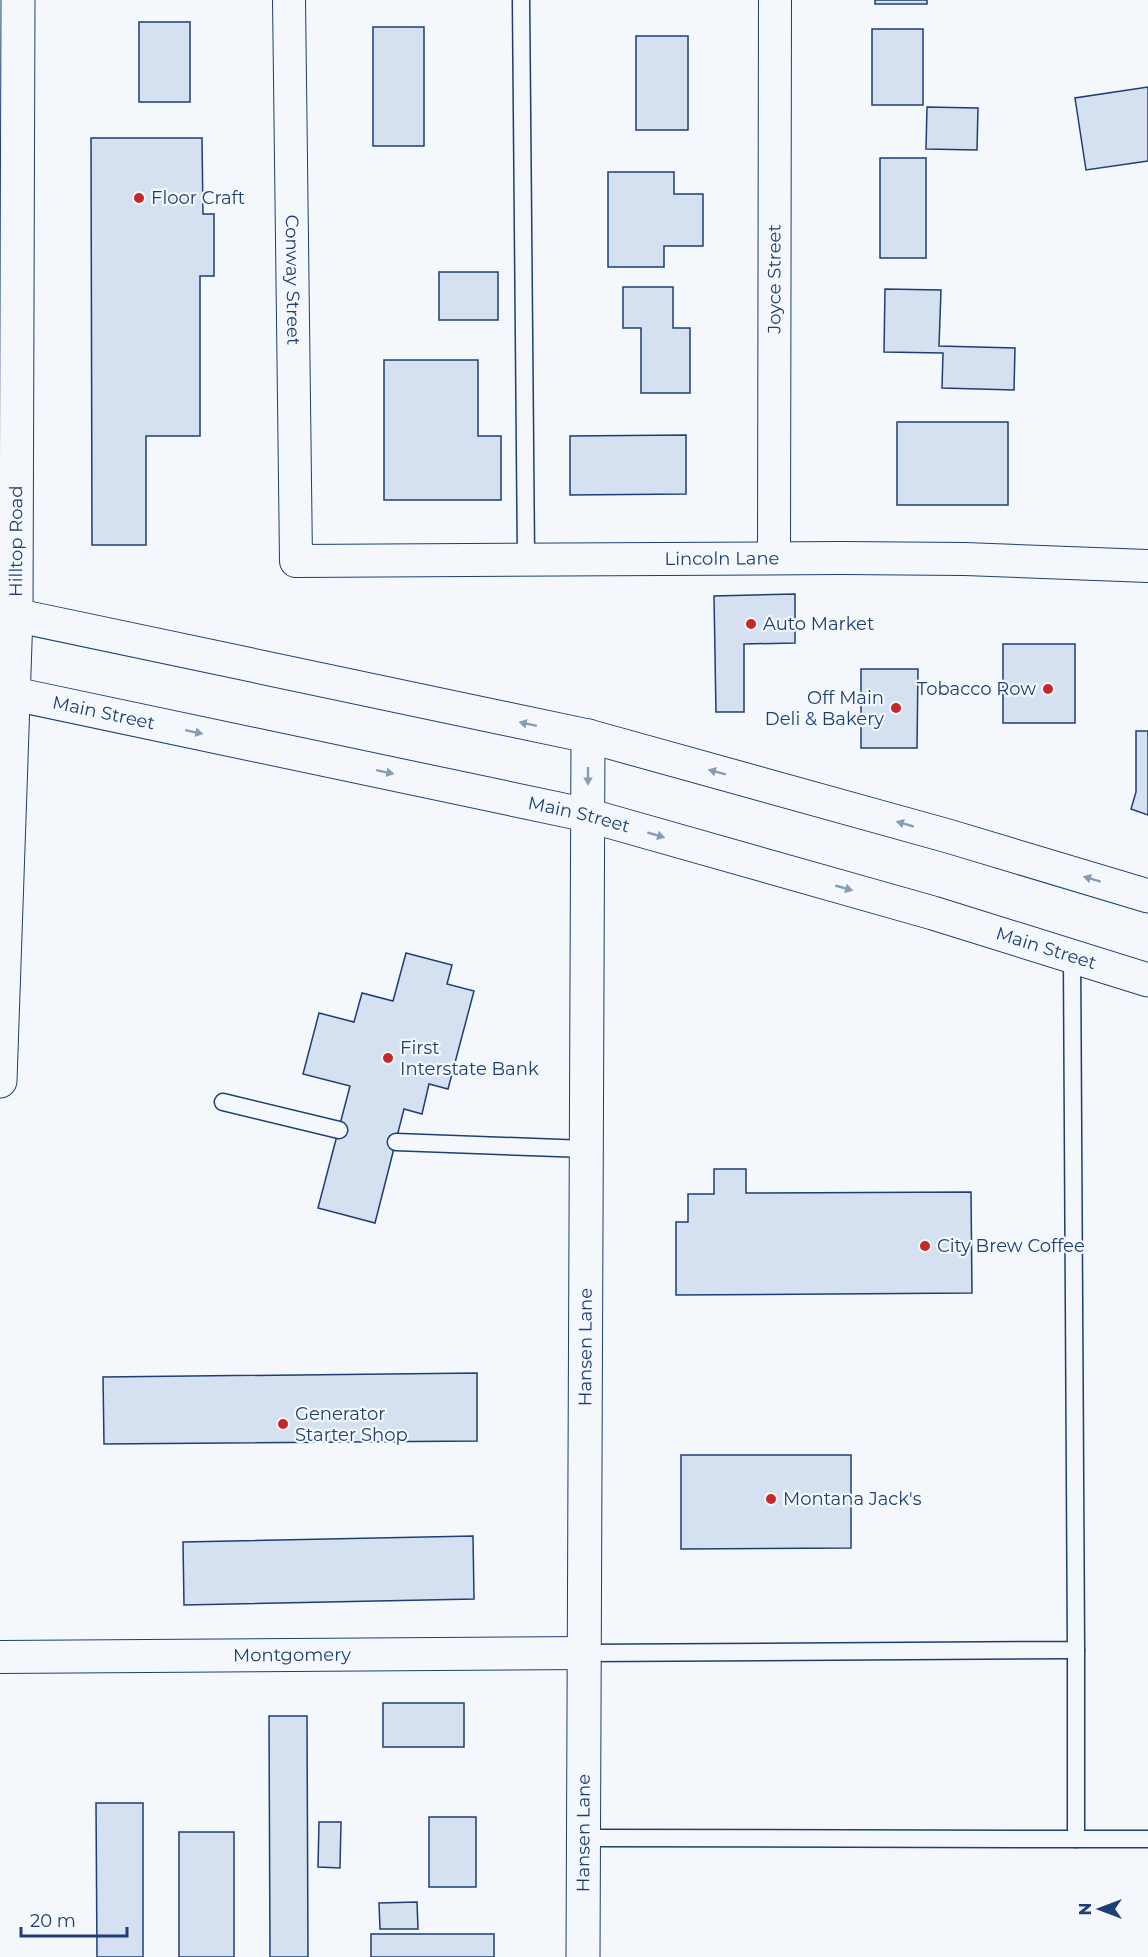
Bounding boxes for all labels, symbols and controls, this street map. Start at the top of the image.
place label: Floor Craft [151,187,245,209]
marker: Floor Craft [132,191,146,205]
street label: Conway Street [281,215,304,345]
street label: Joyce Street [763,224,786,335]
street label: Hilltop Road [5,486,27,597]
street label: Lincoln Lane [664,547,780,570]
place label: Auto Market [763,613,874,635]
marker: Auto Market [744,617,758,631]
place label: Tobacco Row [917,678,1036,700]
marker: Tobacco Row [1041,682,1055,696]
place label: Off Main Deli & Bakery [765,687,884,730]
street label: Main Street [51,691,157,734]
marker: Off Main Deli & Bakery [889,701,903,715]
one-way arrow [519,718,537,728]
one-way arrow [185,727,203,737]
one-way arrow [583,766,593,785]
one-way arrow [708,767,726,776]
one-way arrow [375,768,394,777]
street label: Main Street [526,792,632,838]
one-way arrow [896,819,914,828]
one-way arrow [648,831,666,840]
one-way arrow [1083,874,1101,883]
one-way arrow [835,884,853,893]
street label: Main Street [993,922,1099,974]
place label: First Interstate Bank [400,1037,539,1080]
marker: First Interstate Bank [381,1051,395,1065]
place label: City Brew Coffee [937,1235,1085,1257]
marker: City Brew Coffee [918,1239,932,1253]
street label: Hansen Lane [574,1288,597,1406]
place label: Generator Starter Shop [295,1403,408,1446]
marker: Generator Starter Shop [276,1417,290,1431]
place label: Montana Jack's [783,1488,922,1510]
marker: Montana Jack's [764,1492,778,1506]
street label: Montgomery [233,1644,351,1666]
street label: Hansen Lane [572,1774,595,1892]
north arrow [1070,1879,1130,1939]
scale bar [21,1900,128,1938]
text: N [1076,1903,1095,1915]
text: 20 m [30,1910,76,1932]

